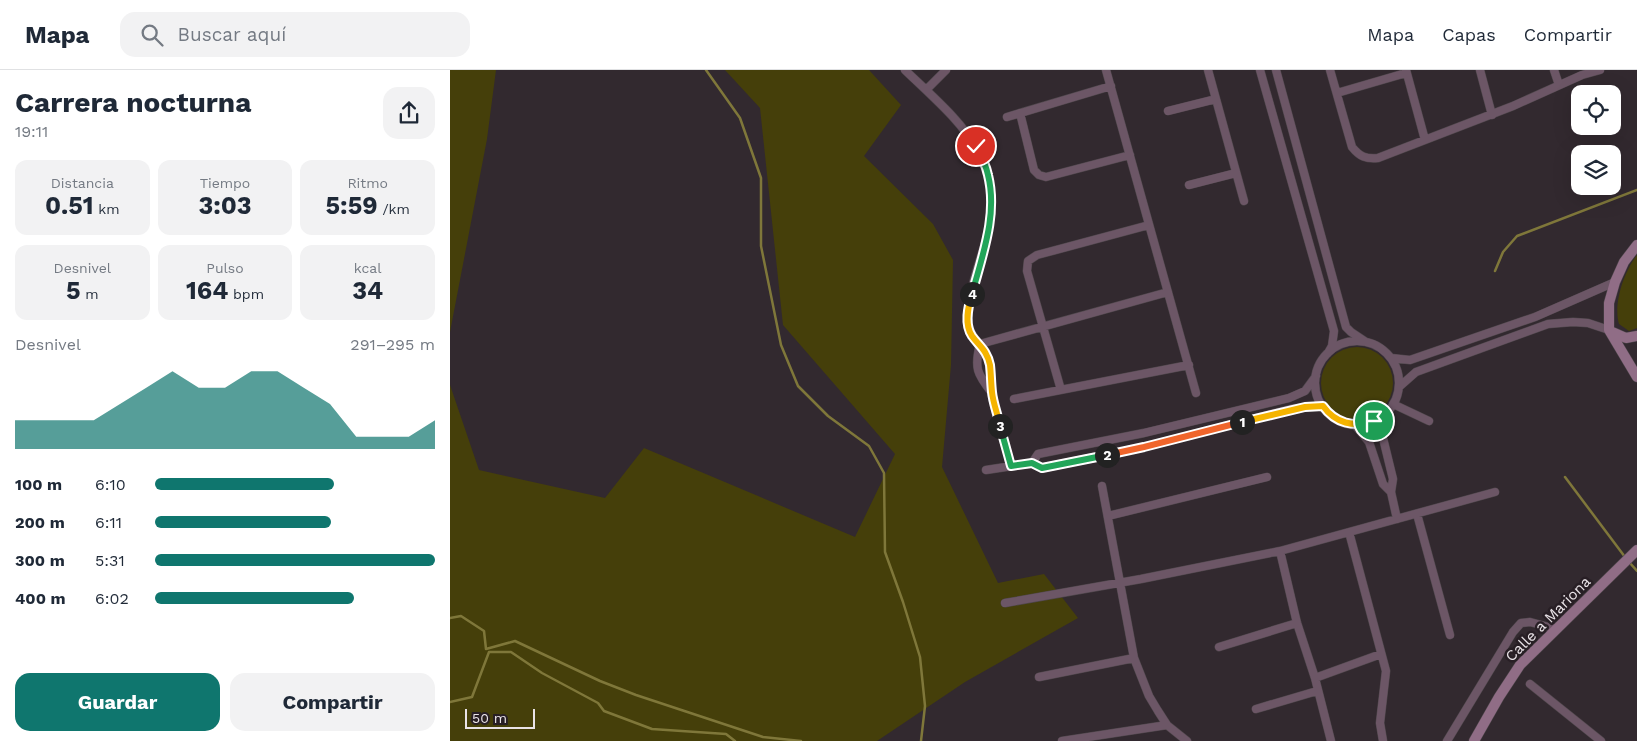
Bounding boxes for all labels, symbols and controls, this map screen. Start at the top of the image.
search box [120,12,470,57]
text: Mapa [25,21,90,49]
icon: search [138,21,166,49]
text: Buscar aquí [178,23,286,46]
text: Mapa [1367,24,1414,45]
text: Capas [1442,24,1496,45]
text: Compartir [1524,24,1612,45]
map controls [1571,85,1621,195]
button: locate [1571,85,1621,135]
text: Carrera nocturna [15,86,251,119]
button: share [383,87,435,139]
text: 19:11 [15,122,48,141]
pin [955,125,997,167]
icon: check [962,132,990,160]
button: layers [1571,145,1621,195]
text: Distancia [51,175,114,191]
text: Tiempo [200,175,250,191]
text: Ritmo [347,175,388,191]
text: 0.51 [45,191,94,220]
text: 3:03 [198,191,252,220]
text: 5:59 [326,191,378,220]
text: km [94,201,120,217]
text: /km [378,201,410,217]
text: Desnivel [54,260,111,276]
text: Pulso [206,260,244,276]
text: kcal [354,260,382,276]
text: 5 [66,276,81,305]
text: 164 [186,276,228,305]
text: 34 [352,276,383,305]
pin: 4 [960,282,984,306]
text: m [81,286,99,302]
text: bpm [228,286,264,302]
text: 4 [968,286,977,302]
text: Desnivel [15,335,81,354]
text: 291–295 m [350,335,435,354]
pin [1353,400,1395,442]
icon: arrive [1360,407,1388,435]
pin: 1 [1230,410,1254,434]
pin: 3 [988,414,1012,438]
text: 1 [1239,414,1246,430]
text: 3 [996,418,1005,434]
pin: 2 [1094,442,1120,468]
text: 2 [1103,447,1112,463]
text: 100 m [15,475,62,494]
text: 6:10 [95,475,126,494]
text: 200 m [15,513,65,532]
text: 6:11 [95,513,122,532]
text: 300 m [15,551,65,570]
text: 5:31 [95,551,125,570]
street label: Calle a Mariona [1502,572,1595,665]
text: 400 m [15,589,66,608]
text: 6:02 [95,589,129,608]
button: Guardar [15,673,220,731]
button: Compartir [230,673,435,731]
scale bar [465,706,535,729]
text: 50 m [472,710,507,726]

